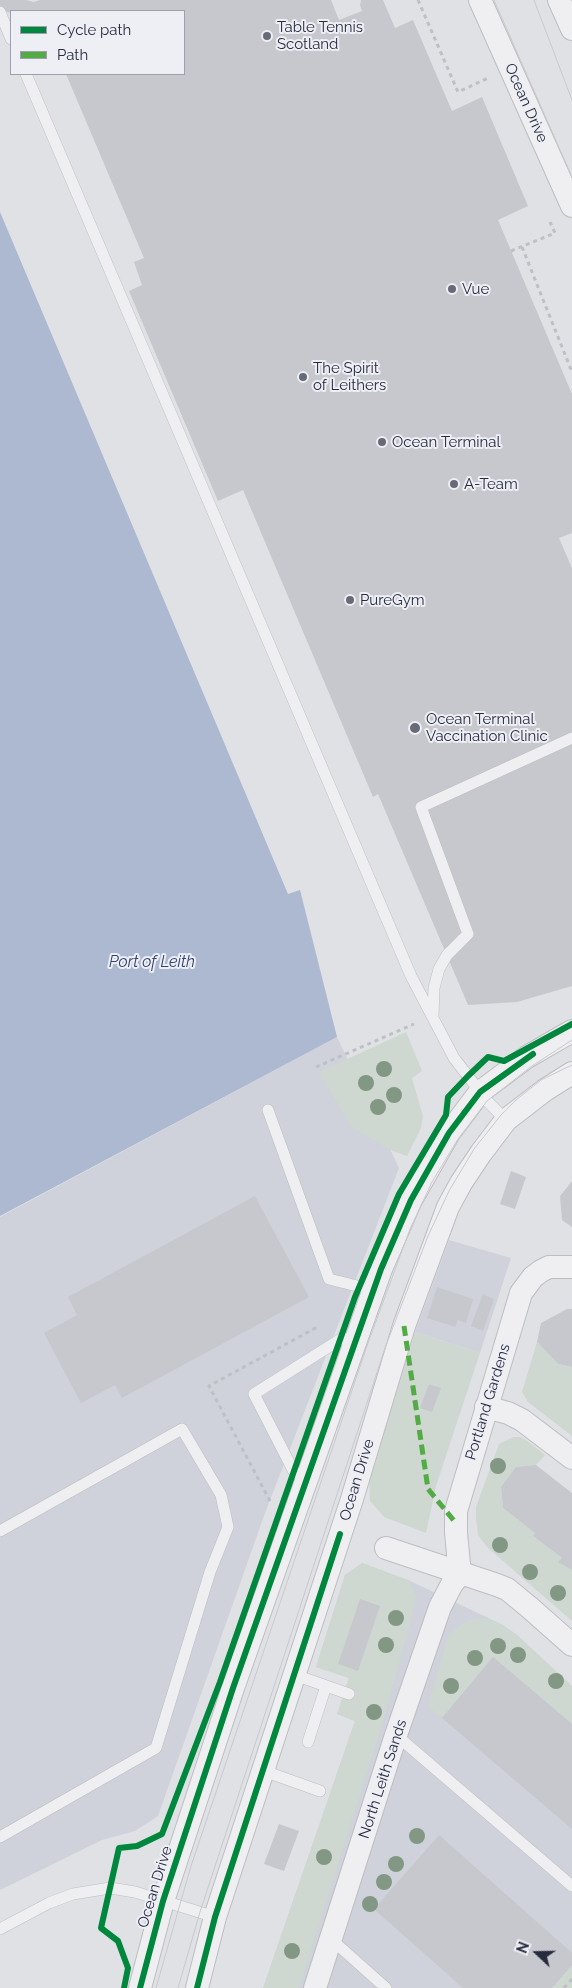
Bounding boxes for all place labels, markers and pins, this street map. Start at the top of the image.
place label: Table Tennis Scotland [277,18,363,53]
marker: Table Tennis Scotland [261,30,273,42]
place label: Vue [462,280,489,298]
marker: Vue [446,283,458,295]
place label: The Spirit of Leithers [313,359,386,394]
marker: The Spirit of Leithers [297,371,309,383]
place label: Ocean Terminal [392,433,501,451]
marker: Ocean Terminal [376,436,388,448]
place label: A-Team [464,475,518,493]
marker: A-Team [448,478,460,490]
place label: PureGym [360,591,425,609]
marker: PureGym [344,594,356,606]
place label: Ocean Terminal Vaccination Clinic [426,710,548,745]
marker: Ocean Terminal Vaccination Clinic [408,721,422,735]

